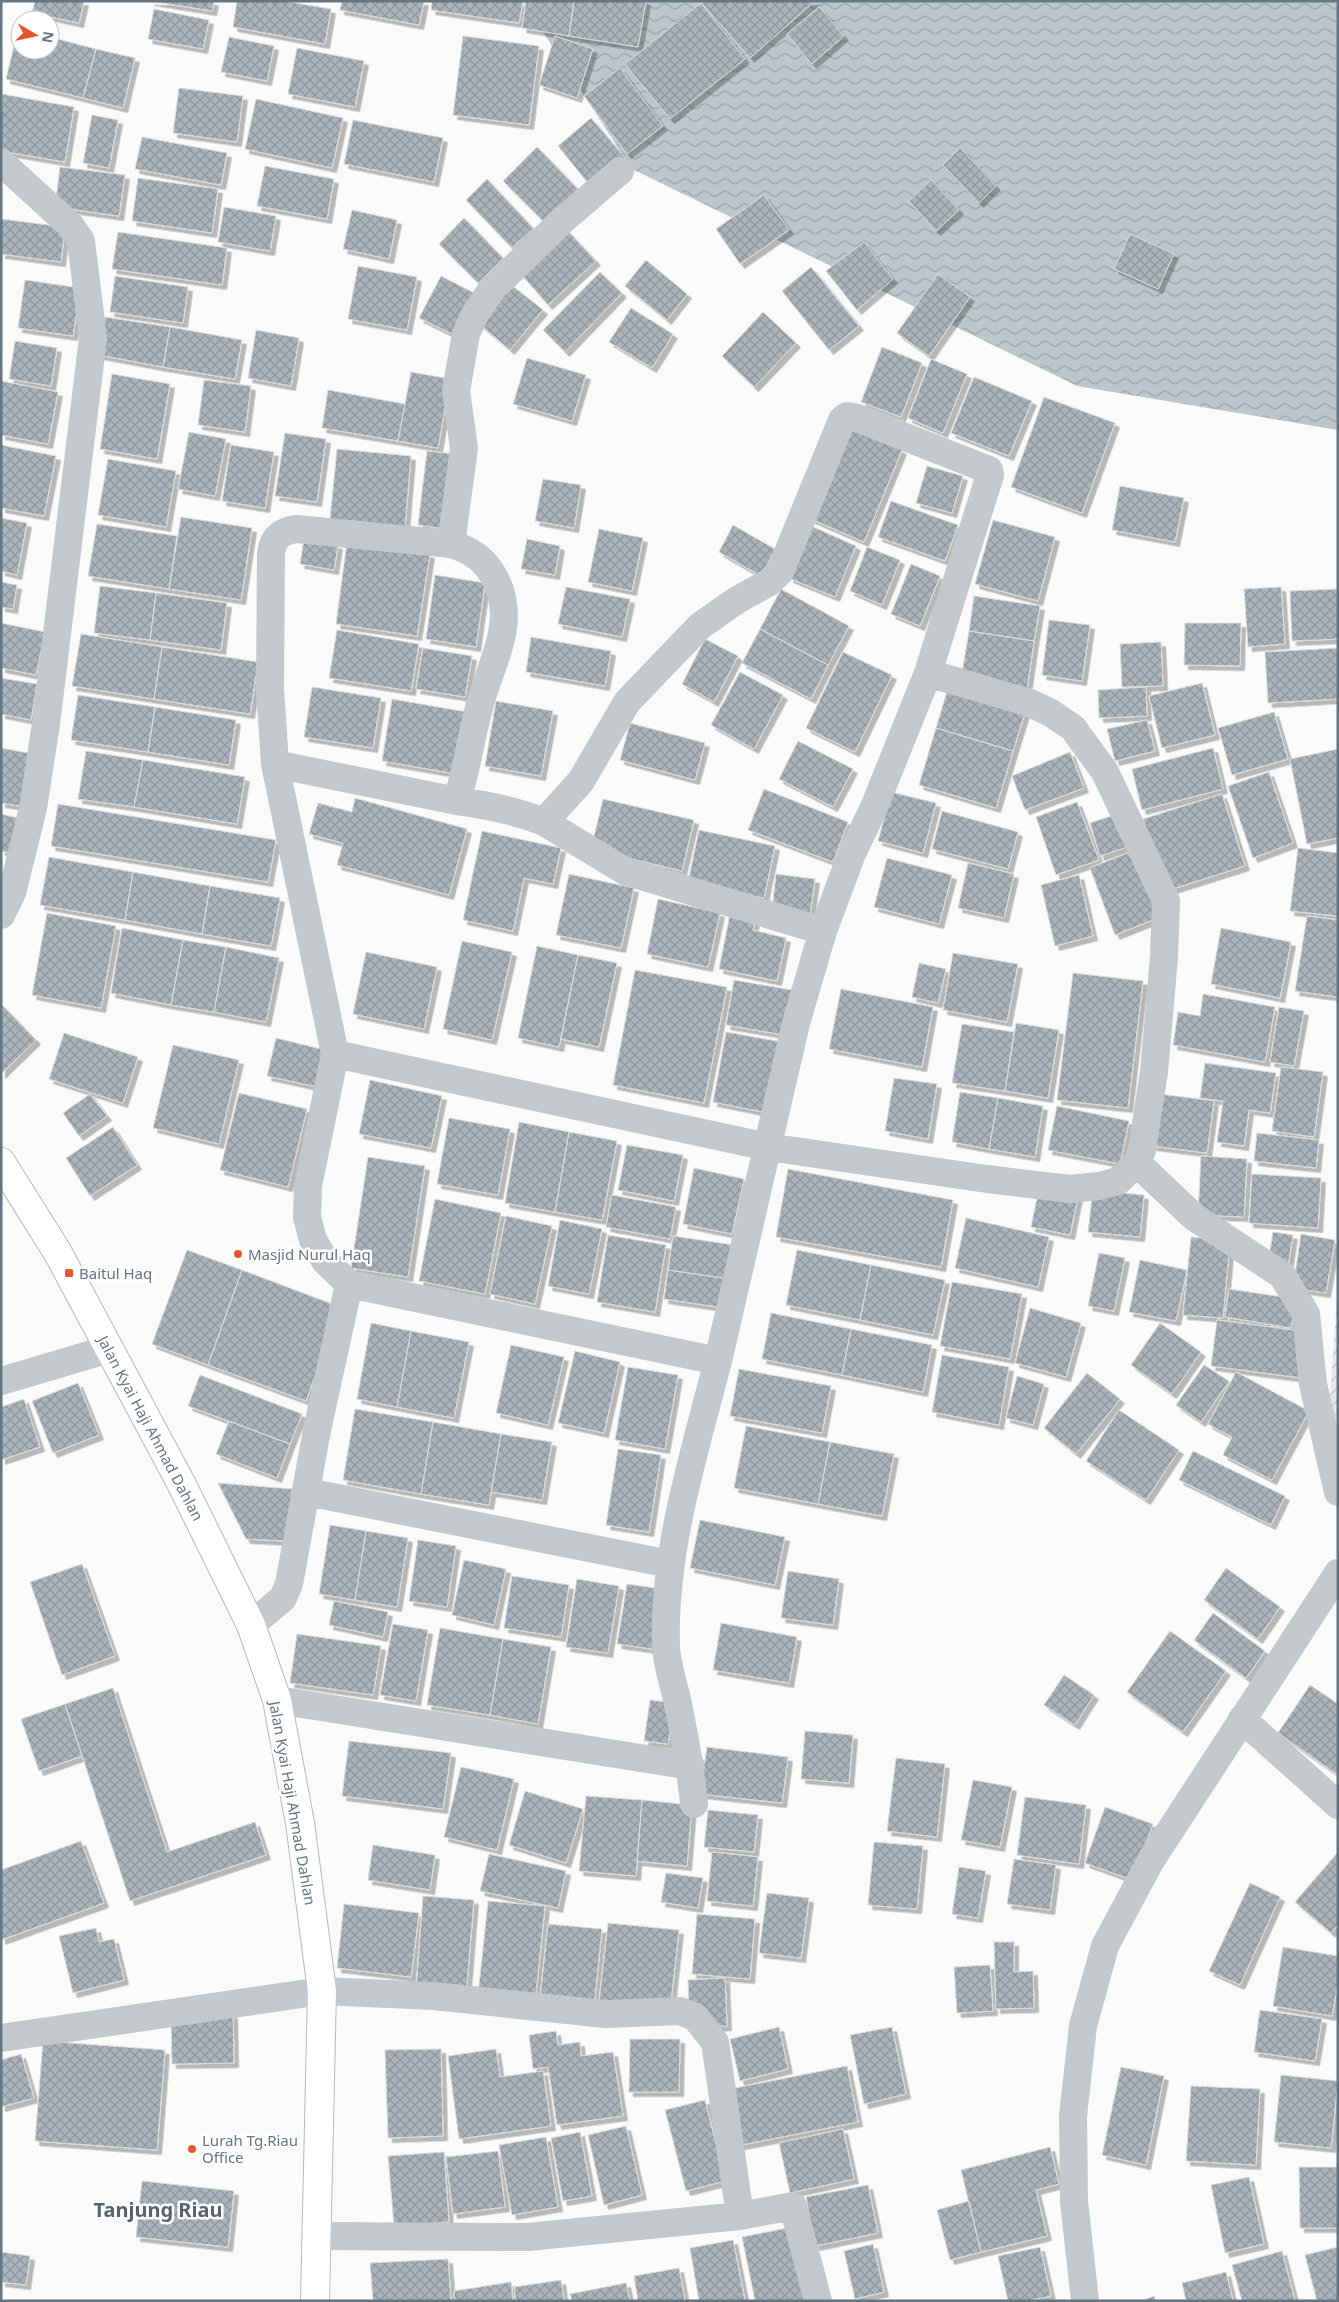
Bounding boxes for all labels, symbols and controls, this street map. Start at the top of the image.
north arrow [10,10,60,60]
text: N [38,30,59,44]
place label: Masjid Nurul Haq [248,1244,371,1264]
marker: Masjid Nurul Haq [232,1248,244,1260]
place label: Baitul Haq [79,1263,152,1283]
marker: Baitul Haq [63,1267,75,1279]
street label: Jalan Kyai Haji Ahmad Dahlan [93,1330,208,1524]
street label: Jalan Kyai Haji Ahmad Dahlan [265,1697,321,1907]
place label: Lurah Tg.Riau Office [202,2130,298,2167]
marker: Lurah Tg.Riau Office [186,2143,198,2155]
district label: Tanjung Riau [94,2196,222,2223]

